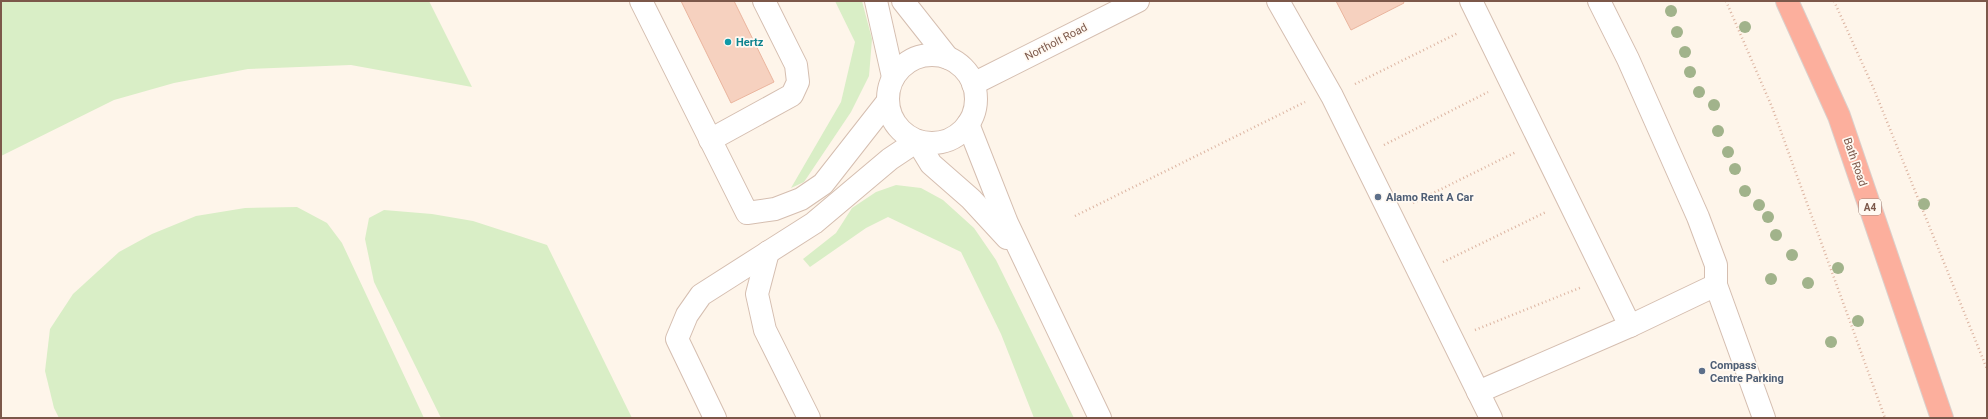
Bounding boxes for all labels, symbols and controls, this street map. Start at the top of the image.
street label: Northolt Road [1023,21,1089,63]
place label: Hertz [736,36,764,49]
marker: Hertz [723,37,733,47]
street label: Bath Road [1841,136,1869,188]
place label: Alamo Rent A Car [1386,191,1474,204]
marker: Alamo Rent A Car [1373,192,1383,202]
road number: A4 [1859,199,1881,215]
place label: Compass Centre Parking [1710,359,1784,385]
marker: Compass Centre Parking [1697,366,1707,376]

